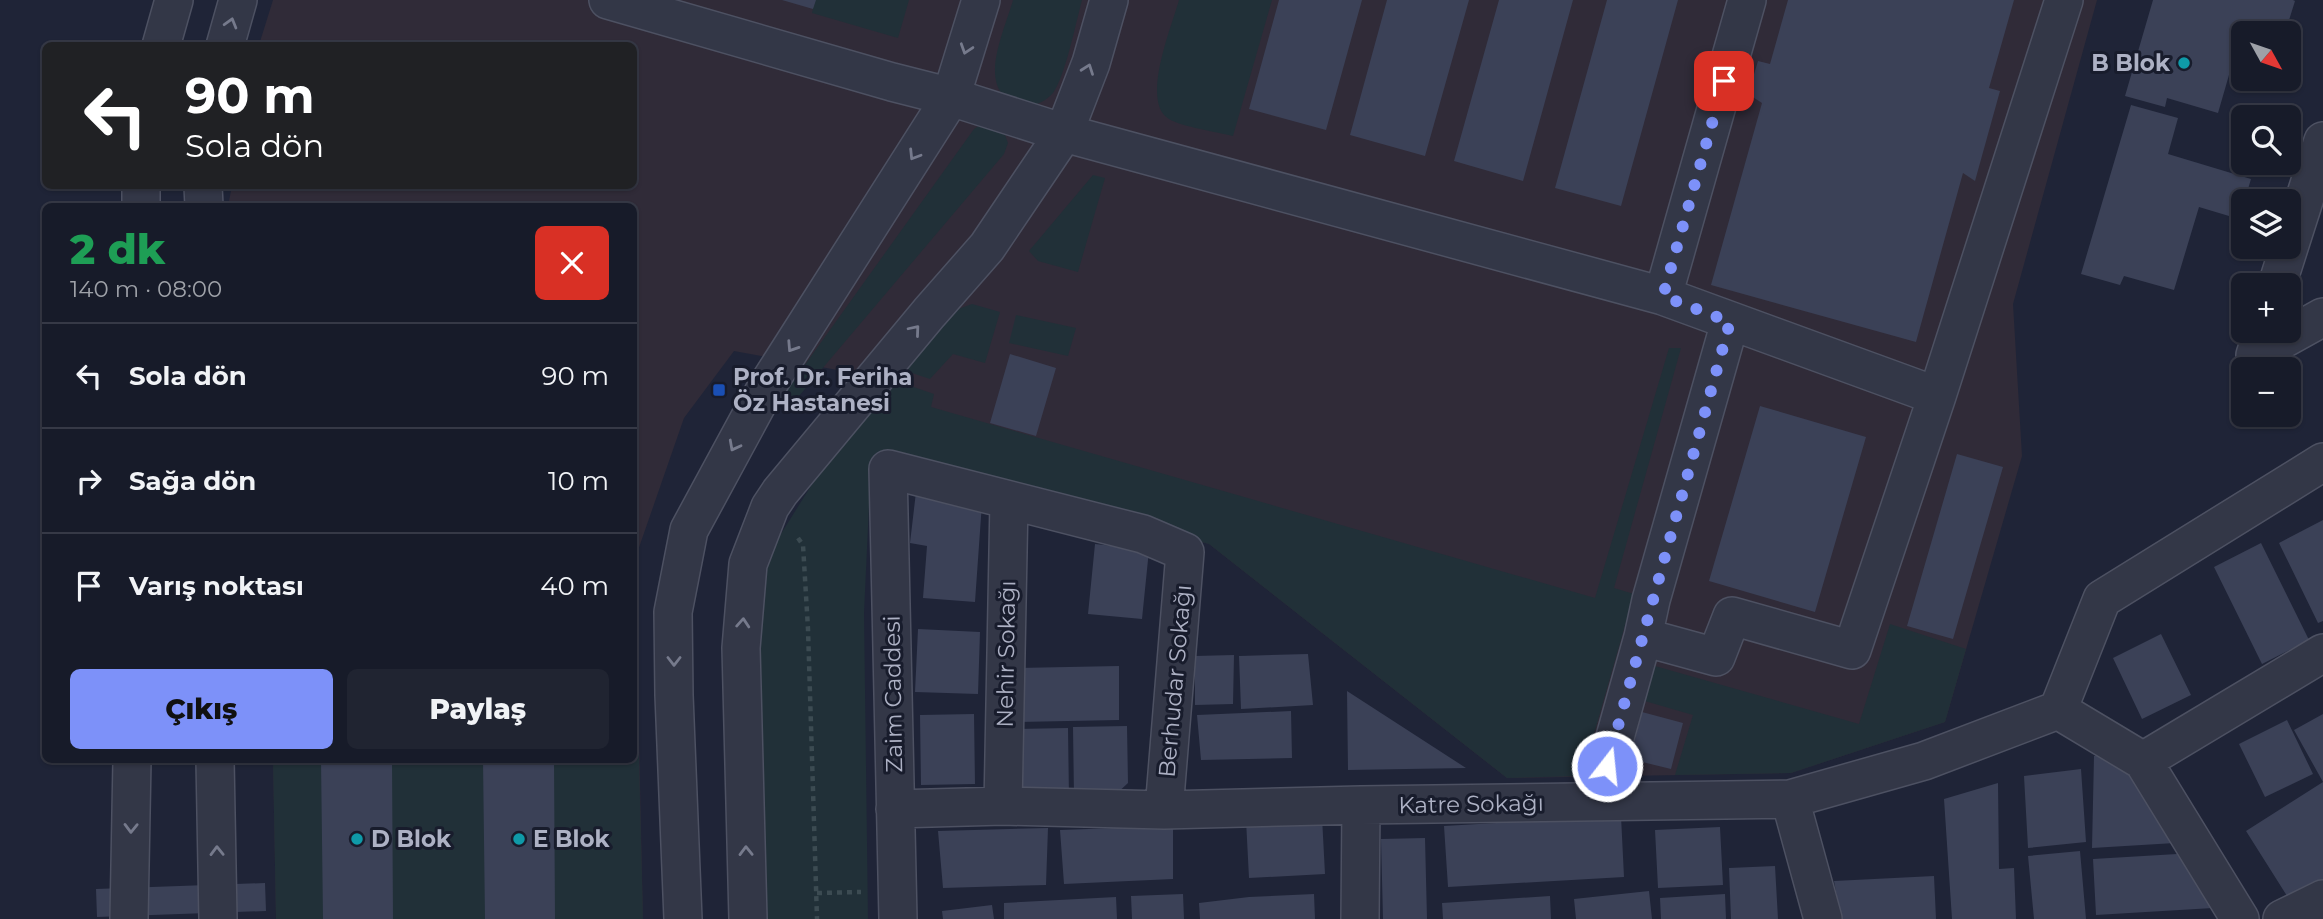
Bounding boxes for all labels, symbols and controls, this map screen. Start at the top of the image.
one-way arrow [223,17,238,29]
north arrow [2231,21,2301,91]
map controls [2231,21,2301,427]
one-way arrow [960,42,974,54]
place label: B Blok [2091,49,2171,77]
pin [1694,51,1754,111]
marker: B Blok [2176,55,2192,71]
icon: arrive [1705,62,1743,100]
one-way arrow [1080,64,1094,76]
text: 90 m [185,66,315,125]
icon: left [70,70,161,161]
button: search [2231,105,2301,175]
text: Sola dön [185,126,324,165]
one-way arrow [909,147,922,160]
button: layers [2231,189,2301,259]
text: 2 dk [70,223,165,275]
button: close [535,226,609,300]
button: + [2231,273,2301,343]
text: 140 m · 08:00 [70,275,222,303]
one-way arrow [907,325,919,338]
one-way arrow [787,339,800,352]
icon: left [70,357,108,395]
button: − [2231,357,2301,427]
text: Sola dön [129,360,247,392]
text: 90 m [542,360,609,392]
place label: Prof. Dr. Feriha Öz Hastanesi [733,363,913,417]
marker: Prof. Dr. Feriha Öz Hastanesi [711,382,727,398]
one-way arrow [729,439,743,451]
icon: right [70,462,108,500]
text: Sağa dön [129,465,256,497]
text: 10 m [548,465,609,497]
icon: arrive [70,567,108,605]
text: Varış noktası [129,570,304,602]
text: 40 m [540,570,609,602]
street label: Nehir Sokağı [991,580,1021,728]
street label: Berhudar Sokağı [1153,583,1197,779]
street label: Zaim Caddesi [878,615,908,773]
one-way arrow [735,618,750,629]
one-way arrow [666,655,681,666]
button: Çıkış [70,669,333,749]
button: Paylaş [347,669,609,749]
position arrow [1570,729,1644,803]
street label: Katre Sokağı [1398,789,1544,819]
one-way arrow [123,823,139,833]
place label: D Blok [371,825,452,853]
place label: E Blok [533,825,611,853]
marker: D Blok [349,831,365,847]
marker: E Blok [511,831,527,847]
one-way arrow [209,845,224,856]
one-way arrow [739,845,754,856]

